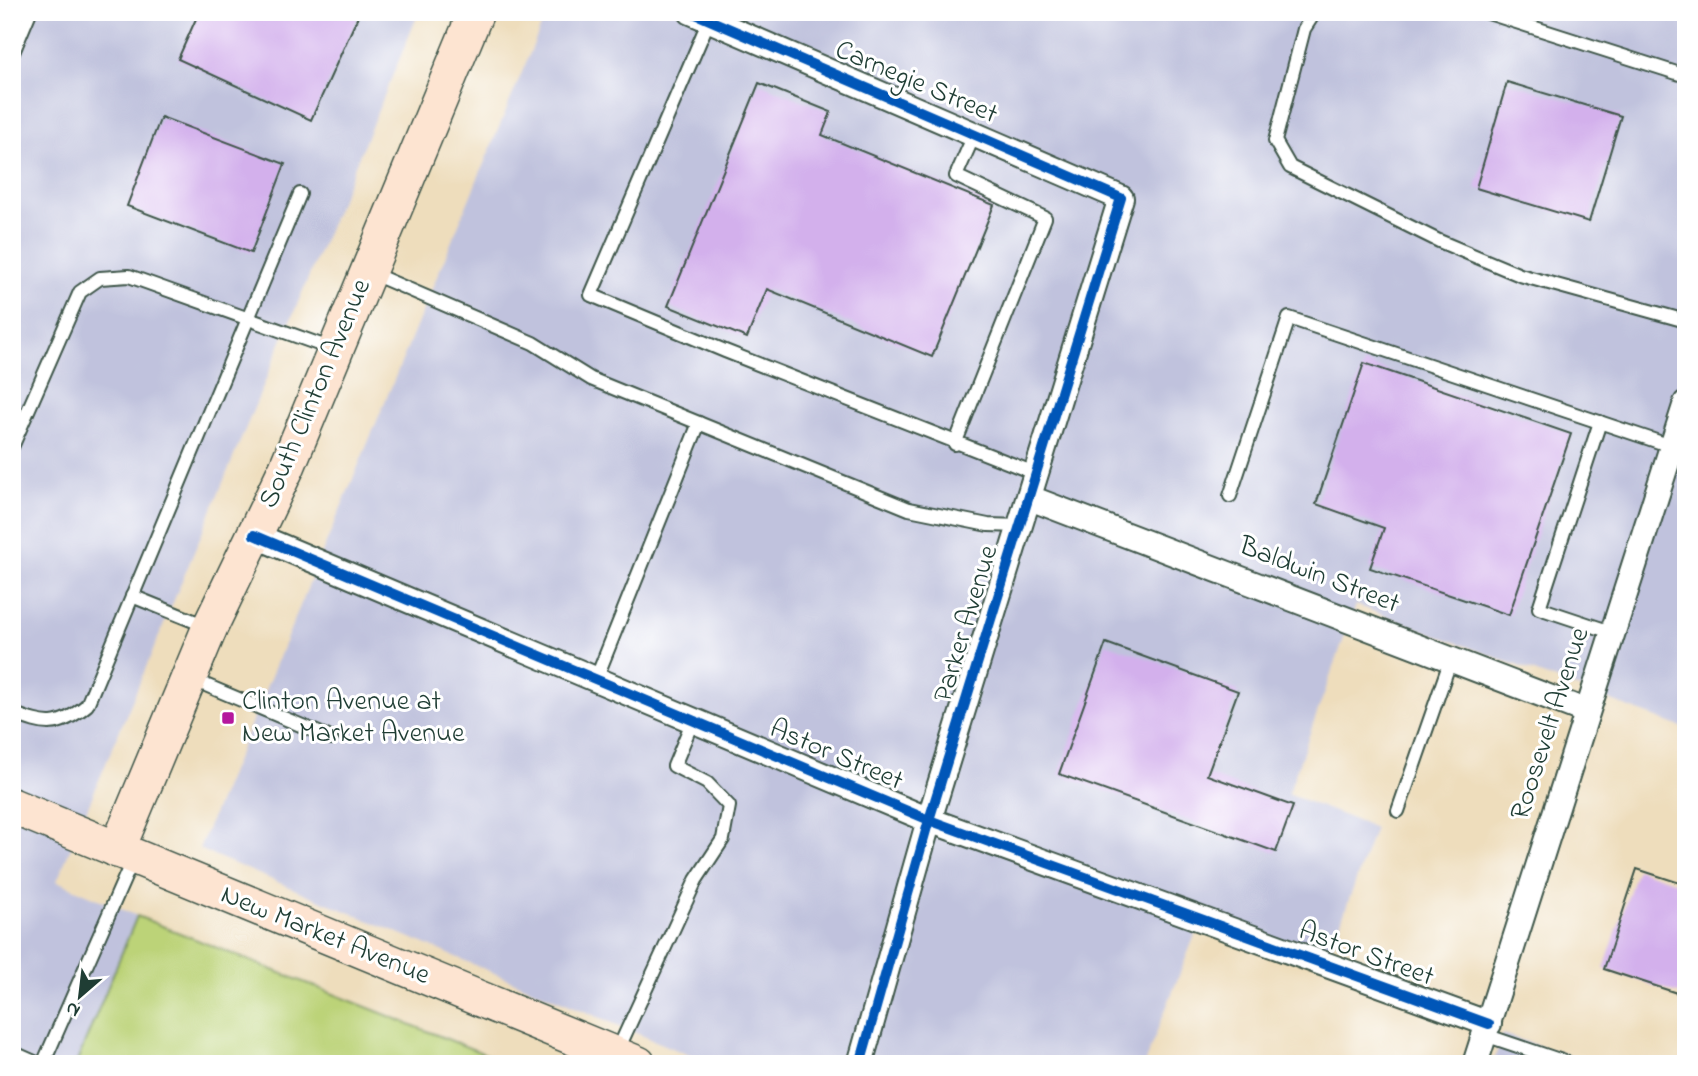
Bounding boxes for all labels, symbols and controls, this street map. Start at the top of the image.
street label: Carnegie Street [828,30,1004,136]
street label: South Clinton Avenue [249,273,383,515]
street label: Baldwin Street [1232,526,1405,625]
street label: Parker Avenue [924,540,1010,708]
street label: Roosevelt Avenue [1501,622,1602,826]
place label: Clinton Avenue at New Market Avenue [242,682,465,755]
street label: Astor Street [763,709,909,803]
marker: Clinton Avenue at New Market Avenue [220,710,236,726]
street label: New Market Avenue [214,875,436,997]
street label: Astor Street [1292,912,1440,998]
north arrow [46,960,116,1030]
text: N [61,994,85,1024]

